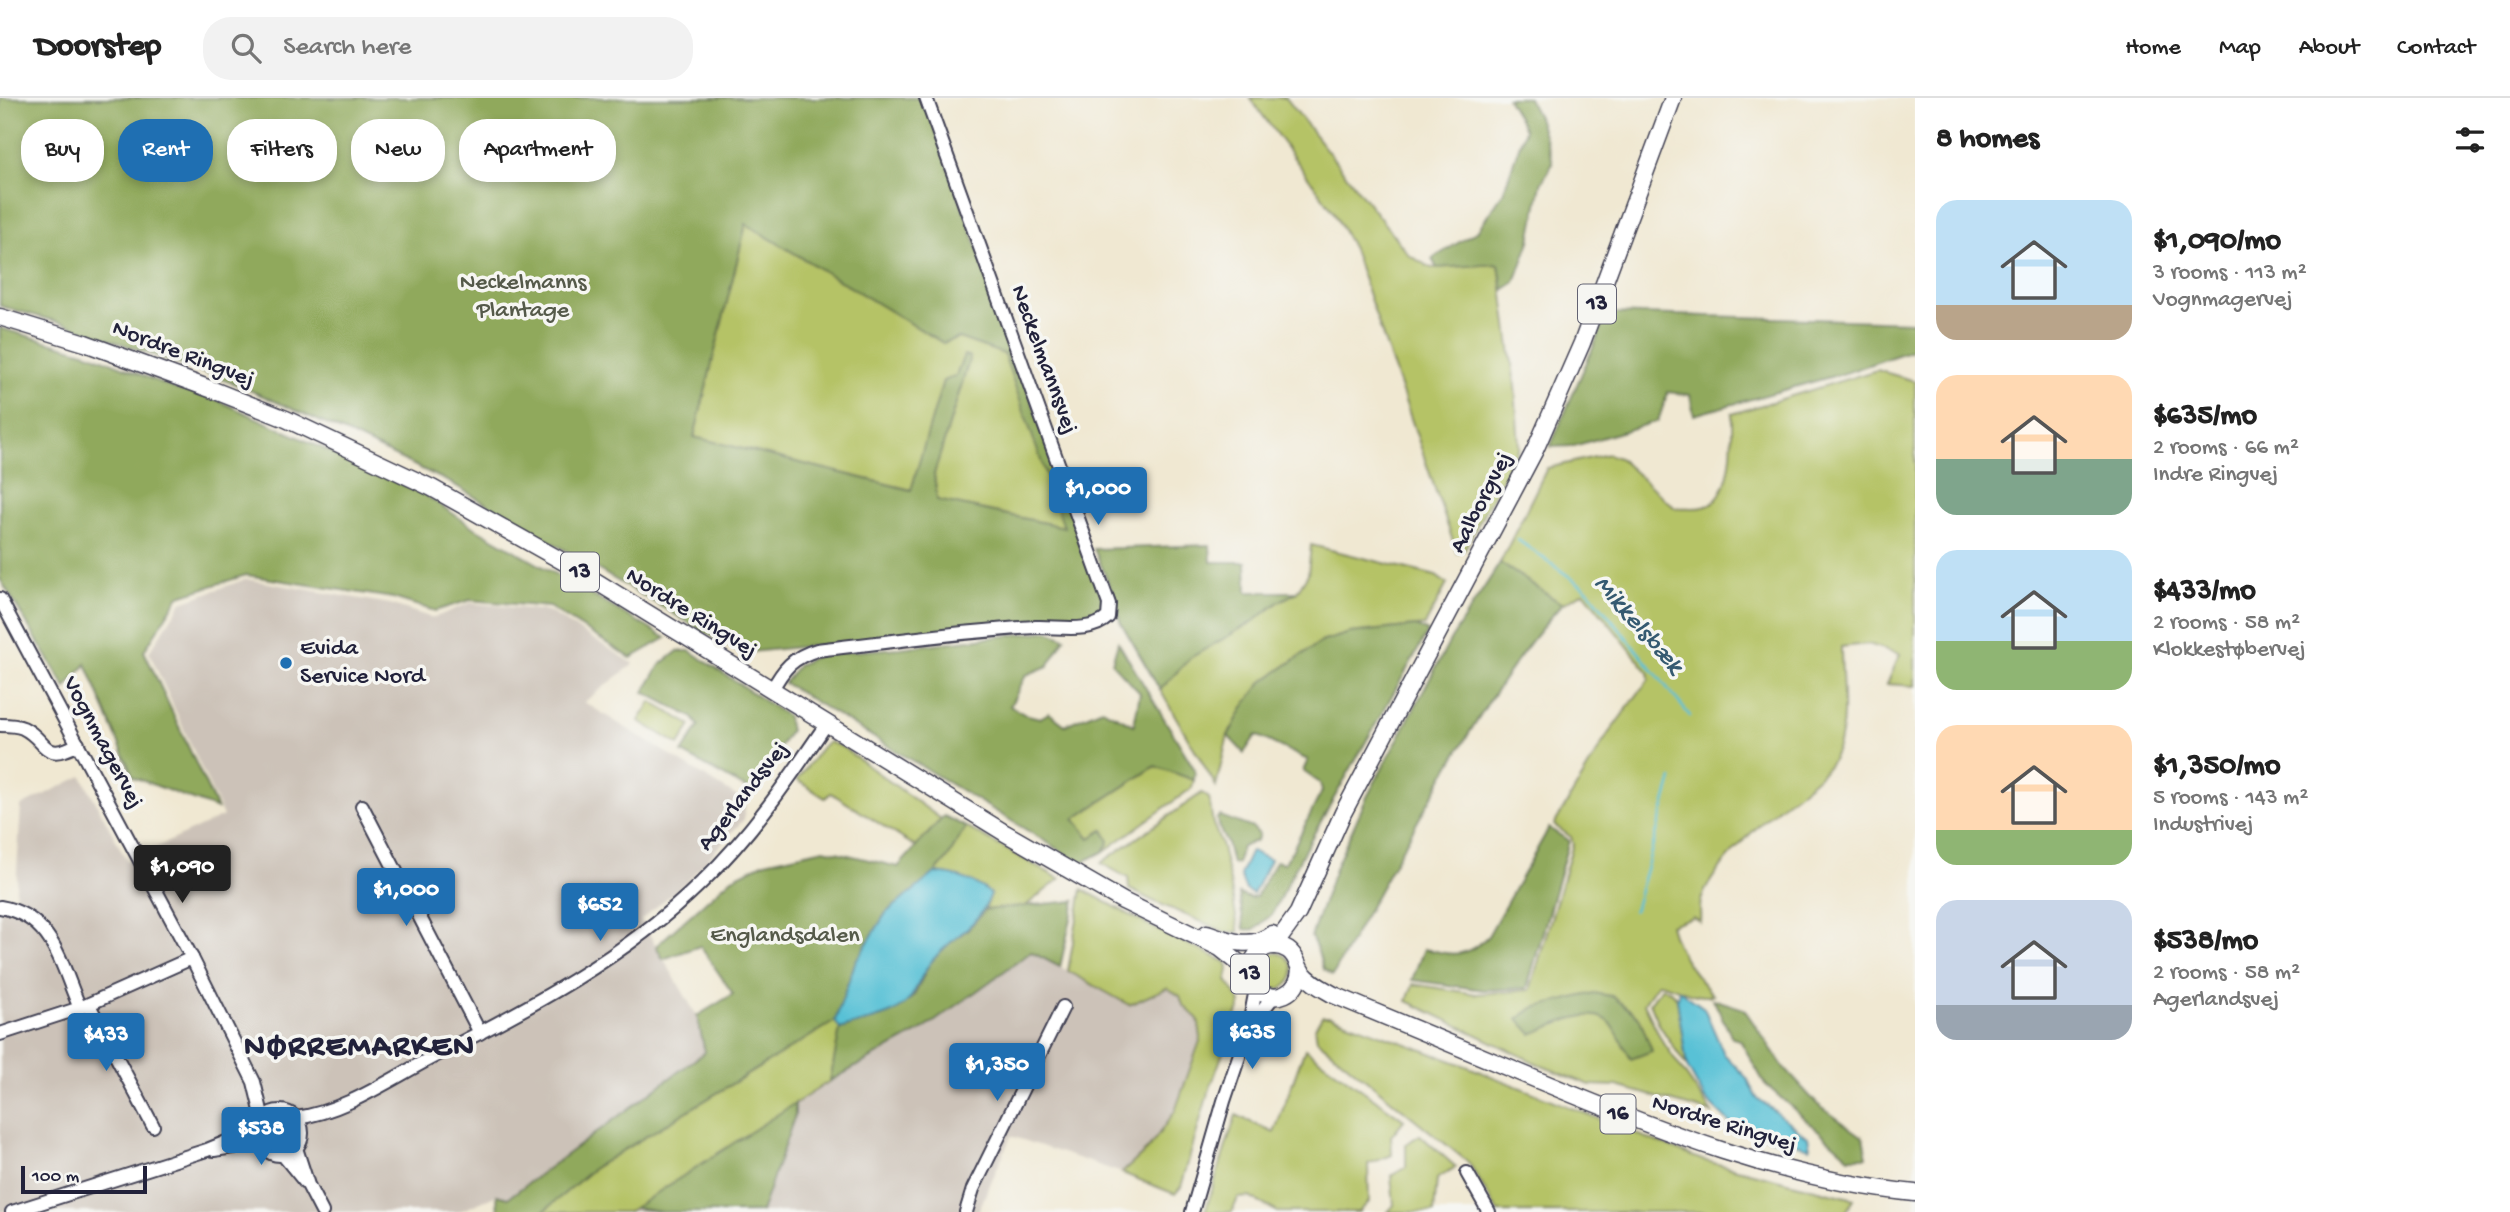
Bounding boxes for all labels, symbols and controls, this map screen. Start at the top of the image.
search box [203,17,693,80]
text: Doorstep [35,29,161,67]
icon: search [227,29,265,67]
text: Search here [283,33,411,64]
text: Home [2125,34,2181,63]
text: Map [2219,34,2261,63]
text: About [2299,34,2359,63]
text: Contact [2397,34,2475,63]
chip: Buy [21,119,104,182]
chip: Rent [118,119,213,182]
chip: Filters [227,119,337,182]
chip: New [351,119,445,182]
chip: Apartment [459,119,616,182]
icon: filters [2451,121,2489,159]
text: 8 homes [1936,123,2039,158]
text: $1,090/mo [2153,225,2281,260]
icon: home [1992,228,2076,312]
text: 3 rooms · 113 m² [2153,260,2307,287]
park label: Neckelmanns Plantage [460,269,587,326]
street label: Neckelmannsvej [1003,281,1083,439]
road number: 13 [1578,284,1616,324]
text: Vognmagervej [2153,287,2293,314]
street label: Nordre Ringvej [108,315,258,395]
text: $635/mo [2153,400,2257,435]
icon: home [1992,403,2076,487]
text: 2 rooms · 66 m² [2153,435,2299,462]
street label: Aalborgvej [1444,447,1520,559]
text: Indre Ringvej [2153,462,2278,489]
pin: $1,000 [1041,468,1155,527]
text: $1,000 [1065,476,1131,503]
road number: 13 [561,552,599,592]
street label: Nordre Ringvej [620,562,762,666]
water label: Mikkelsbæk [1586,570,1690,684]
text: $433/mo [2153,575,2256,610]
icon: home [1992,578,2076,662]
text: 2 rooms · 58 m² [2153,610,2300,637]
place label: Evida Service Nord [300,635,427,692]
text: Klokkestøbervej [2153,637,2306,664]
marker: Evida Service Nord [278,655,294,671]
street label: Vognmagervej [55,671,149,814]
street label: Agerlandsvej [692,736,796,858]
text: $1,350/mo [2153,750,2280,785]
icon: home [1992,753,2076,837]
text: 5 rooms · 143 m² [2153,785,2308,812]
text: Industrivej [2153,812,2253,839]
pin: $1,090 [125,846,239,905]
text: $1,090 [150,854,214,881]
pin: $1,000 [349,868,463,928]
text: $1,000 [373,877,439,904]
pin: $652 [559,884,641,943]
text: $652 [577,892,623,919]
park label: Englandsdalen [710,922,860,951]
text: $538/mo [2153,925,2258,960]
icon: home [1992,928,2076,1012]
road number: 13 [1231,954,1269,994]
text: 2 rooms · 58 m² [2153,960,2300,987]
text: Agerlandsvej [2153,987,2279,1014]
pin: $635 [1211,1012,1293,1071]
pin: $433 [65,1014,147,1073]
text: $635 [1229,1020,1275,1047]
text: $433 [83,1022,129,1049]
district label: NØRREMARKEN [244,1029,476,1067]
pin: $1,350 [940,1044,1054,1103]
text: $1,350 [965,1052,1029,1079]
street label: Nordre Ringvej [1648,1089,1800,1161]
road number: 16 [1600,1094,1636,1134]
pin: $538 [220,1108,302,1167]
text: $538 [238,1116,284,1143]
scale bar [21,1163,147,1195]
text: 100 m [32,1166,79,1189]

